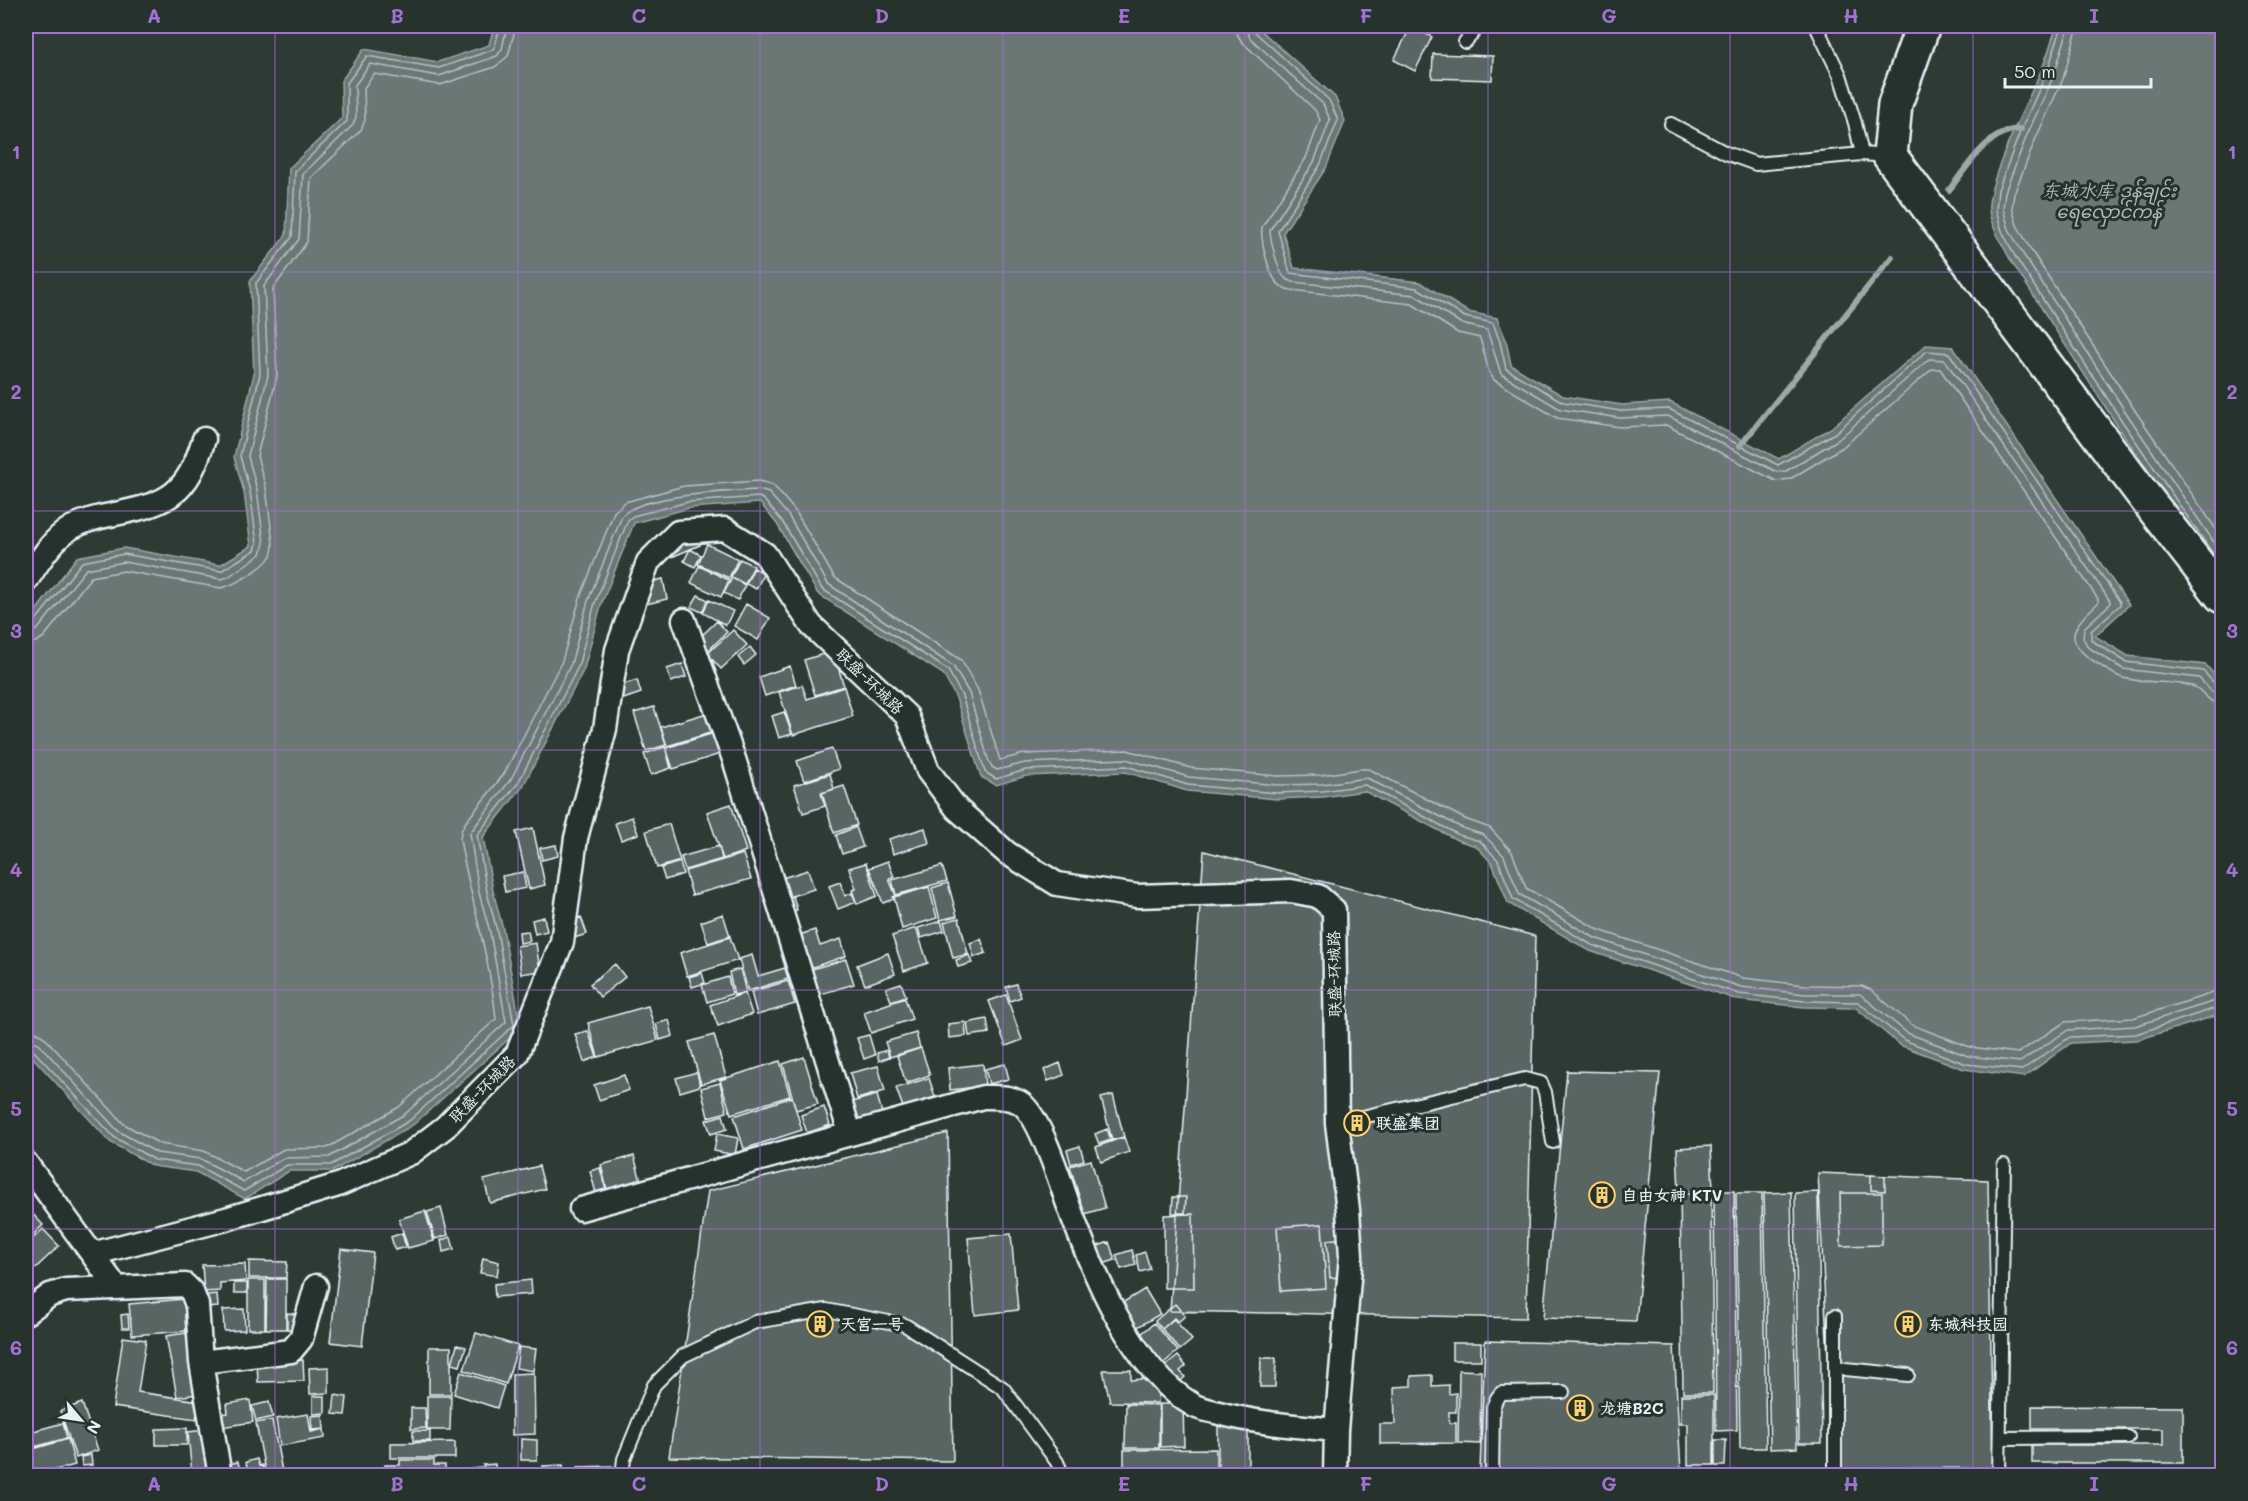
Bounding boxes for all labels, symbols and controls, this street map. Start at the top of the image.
text: A [147,2,161,28]
text: B [390,2,404,28]
text: C [632,2,647,28]
text: D [875,2,889,28]
text: E [1118,2,1130,28]
text: F [1360,2,1373,28]
text: G [1601,2,1617,28]
text: H [1843,2,1859,28]
text: I [2089,2,2099,28]
scale bar [2005,51,2150,89]
text: 50 m [2014,59,2056,83]
text: 1 [12,138,20,164]
text: 1 [2228,138,2236,164]
water label: 东城水库 ဒွန်ချင်း ရေလှောင်ကန် [2042,178,2178,227]
text: 2 [10,378,22,404]
text: 2 [2226,378,2238,404]
text: 3 [10,617,22,643]
text: 3 [2226,617,2238,643]
street label: 联盛-环城路 [832,643,909,718]
text: 4 [10,856,23,882]
text: 4 [2226,856,2239,882]
street label: 联盛-环城路 [1322,930,1345,1018]
street label: 联盛-环城路 [444,1050,519,1127]
text: 5 [10,1095,22,1121]
text: 5 [2226,1095,2238,1121]
building icon: 联盛集团 [1342,1108,1372,1138]
place label: 联盛集团 [1376,1112,1440,1133]
building icon: 自由女神 KTV [1587,1180,1617,1210]
place label: 自由女神 KTV [1622,1184,1722,1205]
building icon: 天宫一号 [805,1309,835,1339]
building icon: 东城科技园 [1893,1309,1923,1339]
place label: 天宫一号 [840,1313,904,1334]
place label: 东城科技园 [1928,1313,2008,1334]
text: 6 [10,1334,22,1360]
text: 6 [2226,1334,2238,1360]
north arrow [51,1390,111,1450]
building icon: 龙塘B2C [1565,1393,1595,1423]
place label: 龙塘B2C [1600,1397,1664,1418]
text: N [82,1417,107,1438]
text: A [147,1470,161,1496]
text: B [390,1470,404,1496]
text: C [632,1470,647,1496]
text: D [875,1470,889,1496]
text: E [1118,1470,1130,1496]
text: F [1360,1470,1373,1496]
text: G [1601,1470,1617,1496]
text: H [1843,1470,1859,1496]
text: I [2089,1470,2099,1496]

